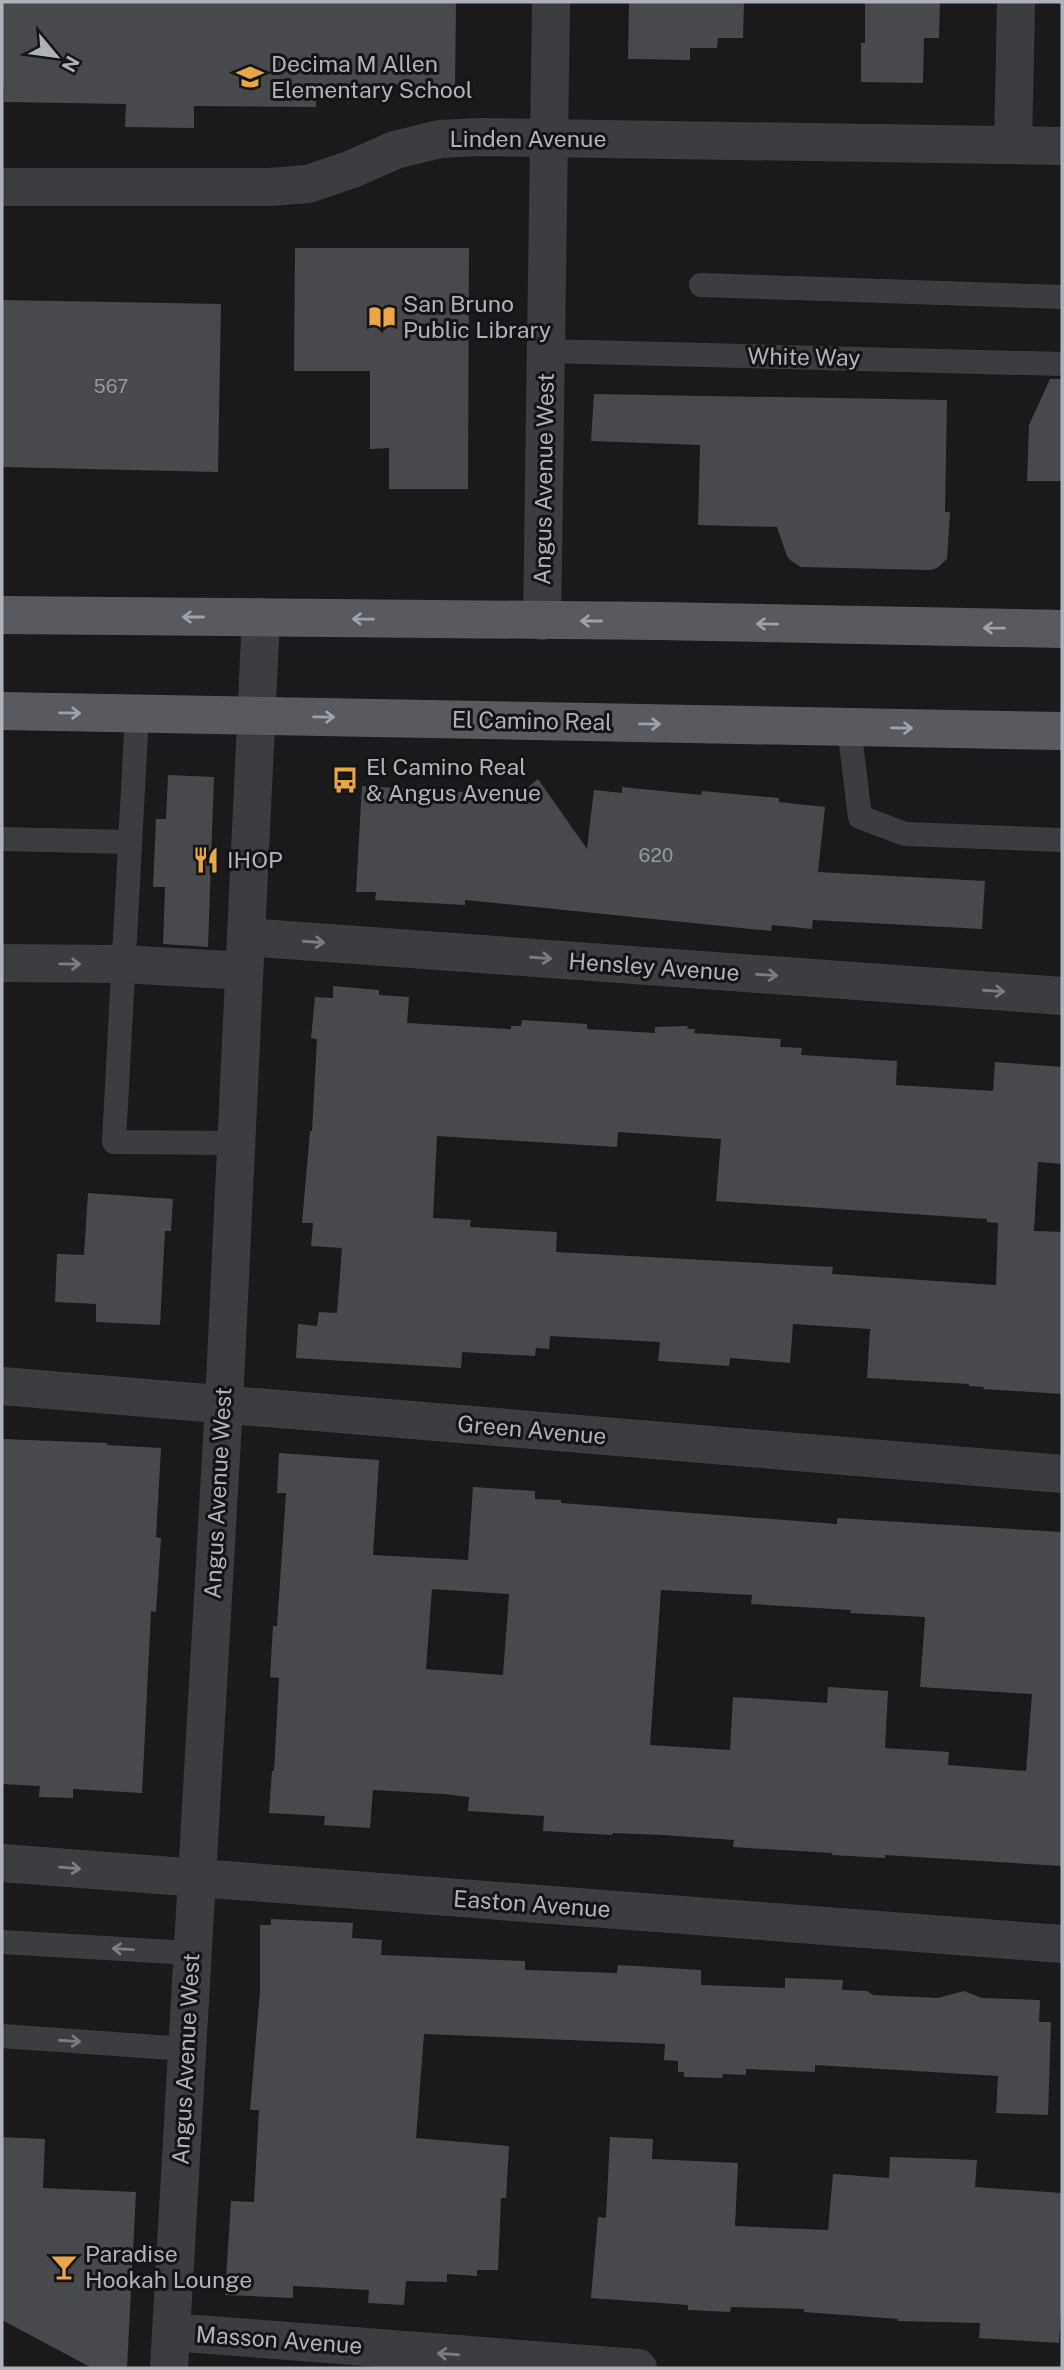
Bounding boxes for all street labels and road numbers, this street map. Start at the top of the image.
street label: Linden Avenue [450,125,607,152]
street label: White Way [747,342,861,371]
street label: Angus Avenue West [528,373,559,585]
street label: El Camino Real [452,706,612,735]
street label: Hensley Avenue [568,947,740,986]
street label: Angus Avenue West [198,1386,237,1600]
street label: Green Avenue [456,1410,608,1449]
street label: Easton Avenue [452,1885,612,1922]
street label: Angus Avenue West [166,1952,205,2166]
street label: Masson Avenue [195,2320,363,2359]

